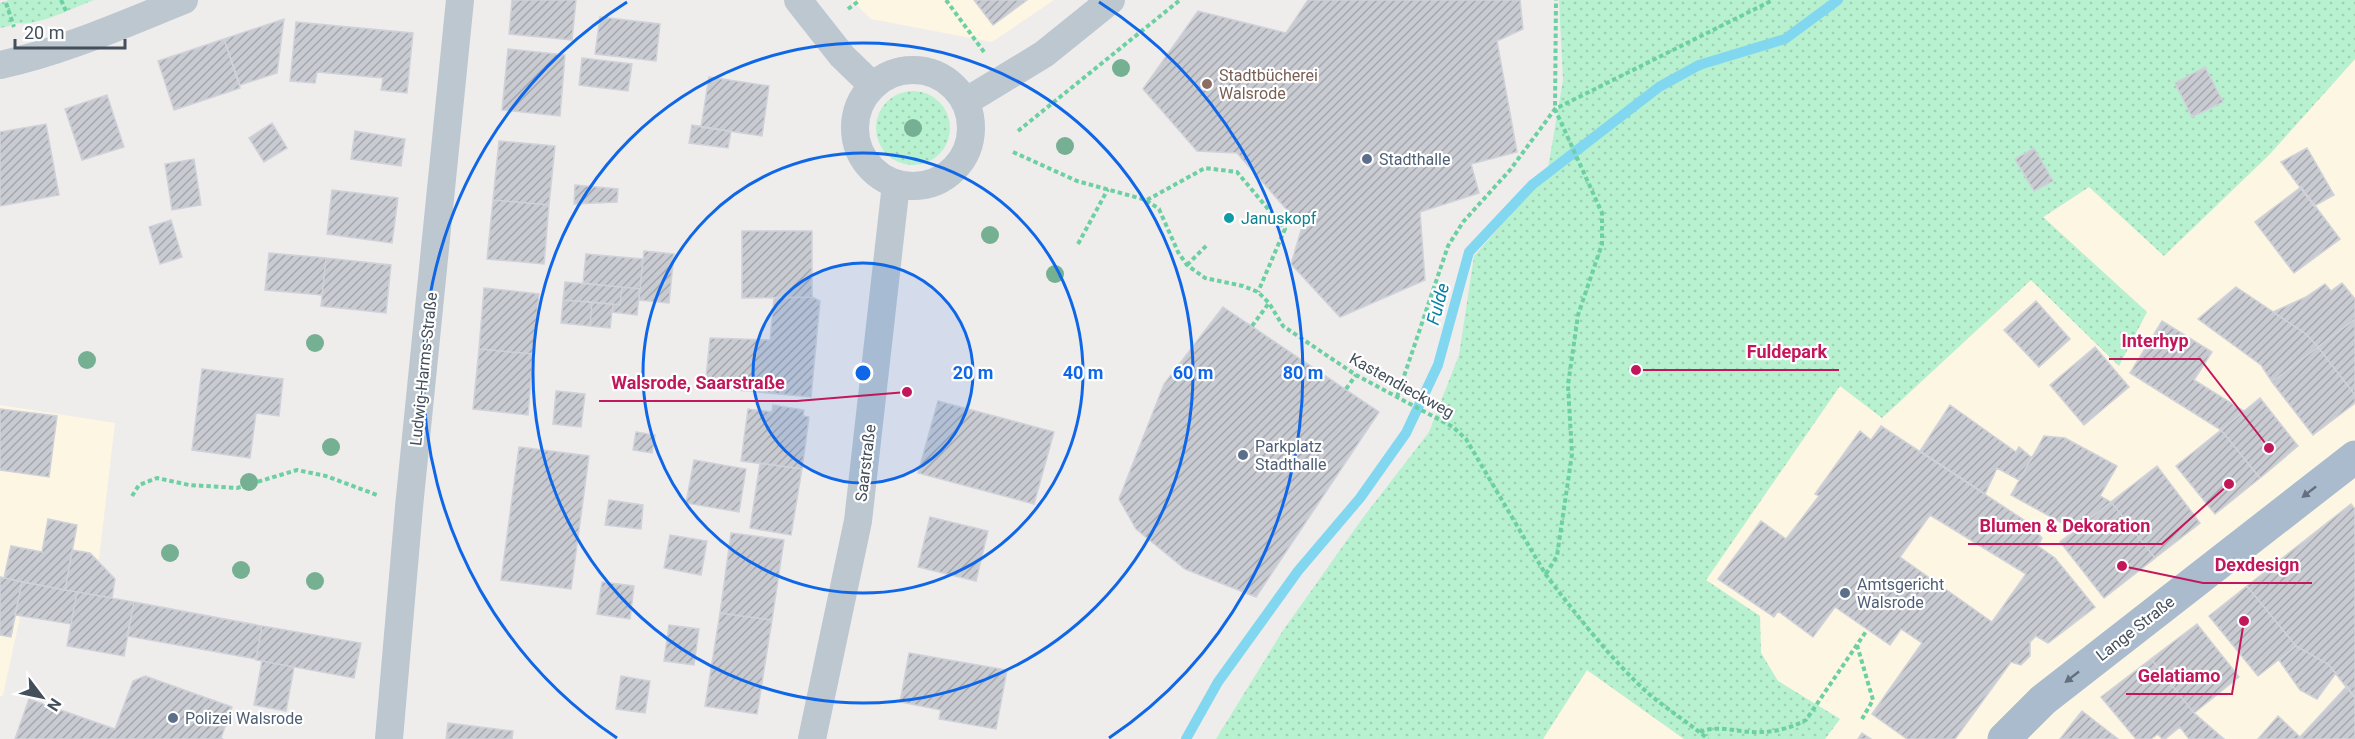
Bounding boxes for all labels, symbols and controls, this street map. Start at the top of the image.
scale bar [15,12,124,50]
text: 20 m [24,22,64,43]
place label: Stadtbücherei Walsrode [1219,66,1318,103]
marker: Stadtbücherei Walsrode [1200,77,1214,91]
place label: Stadthalle [1379,150,1450,169]
marker: Stadthalle [1360,152,1374,166]
place label: Januskopf [1241,209,1317,228]
marker: Januskopf [1222,211,1236,225]
water label: Fulde [1422,281,1453,327]
street label: Ludwig-Harms-Straße [406,291,441,447]
callout: Interhyp [2109,323,2200,359]
text: Interhyp [2121,330,2189,351]
callout: Fuldepark [1735,334,1839,370]
text: Fuldepark [1747,341,1828,362]
street label: Kastendieckweg [1346,349,1458,422]
text: 20 m [953,362,993,383]
text: 40 m [1063,362,1103,383]
text: 60 m [1173,362,1213,383]
text: 80 m [1283,362,1323,383]
centre of rings [853,363,873,383]
callout: Walsrode, Saarstraße [599,365,797,401]
text: Walsrode, Saarstraße [611,372,785,393]
street label: Saarstraße [851,423,880,503]
place label: Parkplatz Stadthalle [1255,437,1326,474]
marker: Parkplatz Stadthalle [1236,448,1250,462]
one-way arrow [2301,486,2317,499]
callout: Blumen & Dekoration [1968,508,2162,544]
text: Blumen & Dekoration [1980,515,2150,536]
callout: Dexdesign [2203,547,2312,583]
text: Dexdesign [2215,554,2299,575]
place label: Amtsgericht Walsrode [1857,575,1944,612]
marker: Amtsgericht Walsrode [1838,586,1852,600]
street label: Lange Straße [2092,592,2178,665]
callout: Gelatiamo [2126,658,2232,694]
text: Gelatiamo [2138,665,2220,686]
north arrow [12,667,72,727]
one-way arrow [2065,670,2080,682]
text: N [43,695,65,715]
place label: Polizei Walsrode [185,709,303,728]
marker: Polizei Walsrode [166,711,180,725]

